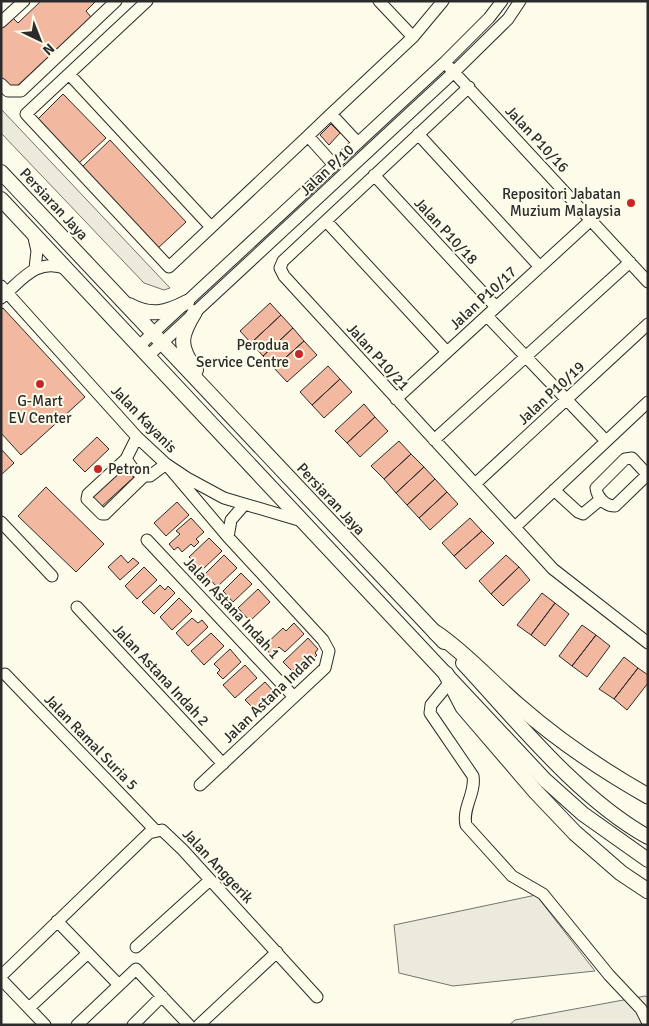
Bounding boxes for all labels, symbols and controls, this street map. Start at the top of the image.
north arrow [15,15,65,65]
text: N [39,40,58,59]
street label: Jalan P10/16 [502,102,572,176]
street label: Jalan P/10 [296,141,358,199]
street label: Persiaran Jaya [16,164,92,244]
place label: Repositori Jabatan Muzium Malaysia [502,185,621,220]
street label: Jalan P10/18 [411,194,481,268]
marker: Repositori Jabatan Muzium Malaysia [625,197,637,209]
street label: Jalan P10/17 [446,263,520,333]
street label: Jalan P10/21 [343,320,413,394]
place label: Perodua Service Centre [196,336,289,371]
marker: Perodua Service Centre [293,348,305,360]
street label: Jalan P10/19 [514,358,588,428]
marker: G-Mart EV Center [34,378,46,390]
street label: Jalan Kayanis [107,381,181,457]
place label: G-Mart EV Center [8,392,72,427]
street label: Persiaran Jaya [293,459,369,539]
place label: Petron [108,460,150,478]
marker: Petron [92,463,104,475]
street label: Jalan Astana Indah 1 [180,553,284,663]
street label: Jalan Astana Indah 2 [109,620,213,730]
street label: Jalan Astana Indah [219,649,319,747]
street label: Jalan Ramal Suria 5 [41,690,141,794]
street label: Jalan Anggerik [179,825,257,907]

